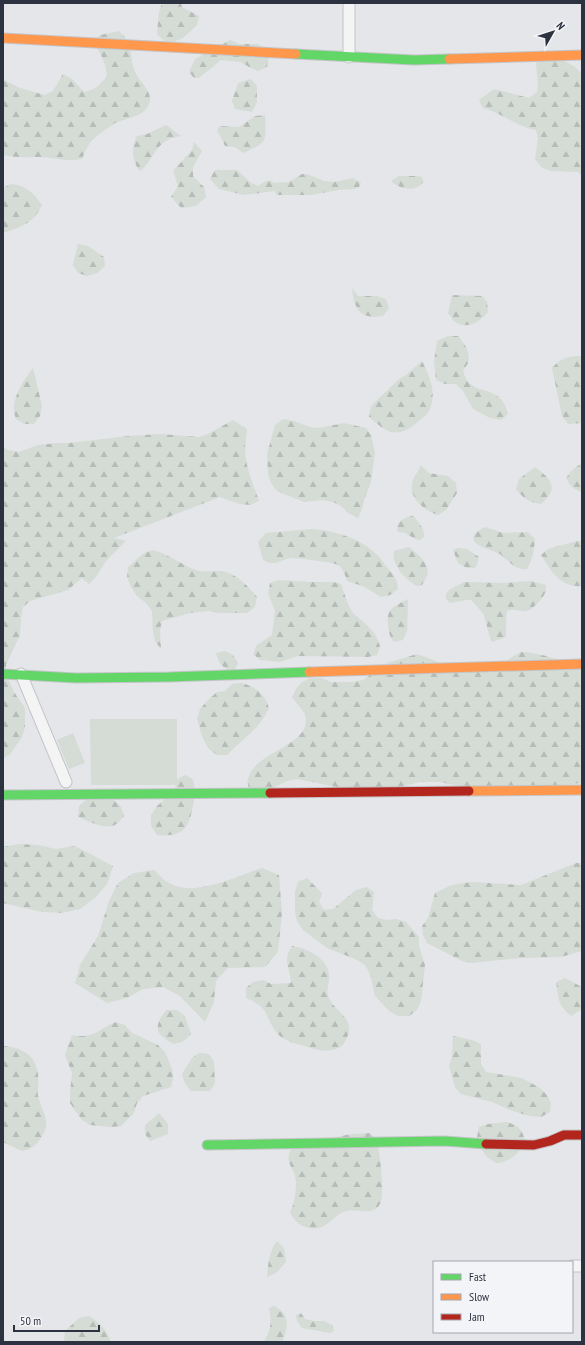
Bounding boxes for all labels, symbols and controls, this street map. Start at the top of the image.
north arrow [533,12,573,52]
text: N [553,19,568,32]
legend [433,1261,573,1333]
text: Fast [469,1269,487,1284]
text: Slow [469,1289,490,1304]
scale bar [14,1307,99,1333]
text: Jam [468,1309,485,1324]
text: 50 m [20,1313,41,1328]

